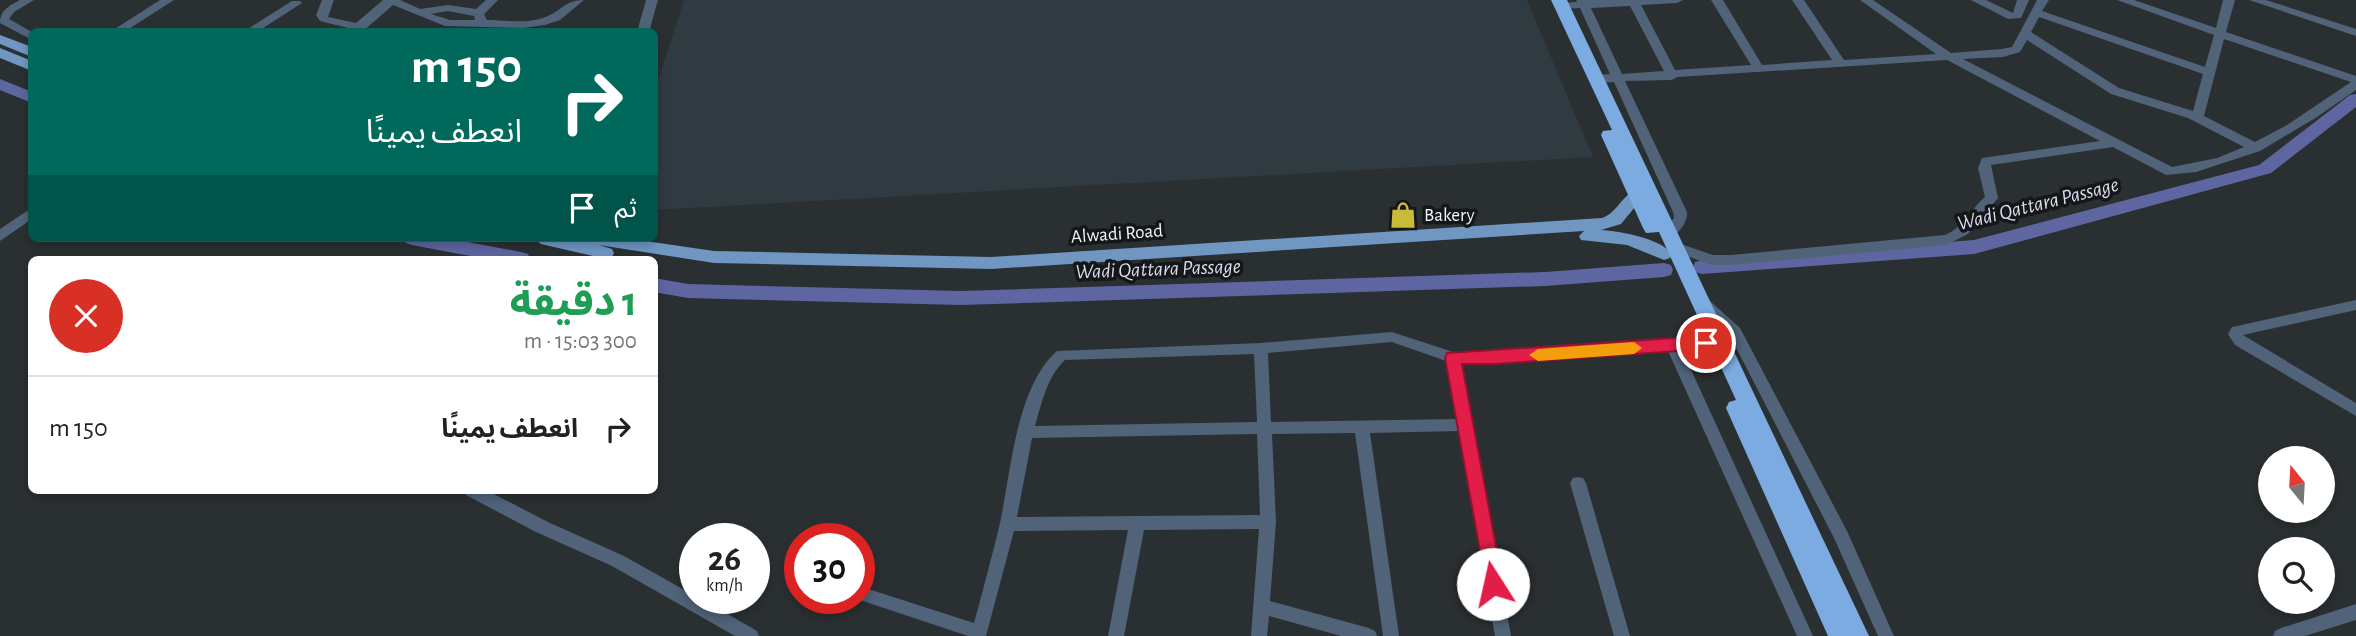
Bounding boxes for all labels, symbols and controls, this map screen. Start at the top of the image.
text: 150 m [411,43,522,92]
icon: right [546,56,637,147]
text: انعطف يمينًا [366,116,522,148]
water label: Wadi Qattara Passage [1955,174,2121,234]
icon: arrive [563,189,601,227]
text: ثم [615,196,637,222]
shop icon: Bakery [1388,200,1418,230]
place label: Bakery [1424,206,1475,225]
street label: Alwadi Road [1070,221,1164,247]
water label: Wadi Qattara Passage [1075,256,1241,282]
button: close [49,279,123,353]
text: 1 دقيقة [510,281,637,323]
pin [1676,313,1736,373]
icon: arrive [1687,324,1725,362]
text: 300 m · 15:03 [524,330,637,353]
icon: right [599,410,637,448]
text: 150 m [49,415,108,441]
text: انعطف يمينًا [441,416,578,442]
north arrow [2258,446,2334,523]
map controls [2258,446,2335,614]
speed limit sign: 30 [784,523,875,614]
button: search [2258,537,2335,614]
text: 26 [708,542,741,577]
position arrow [1456,547,1530,621]
text: km/h [706,577,743,595]

